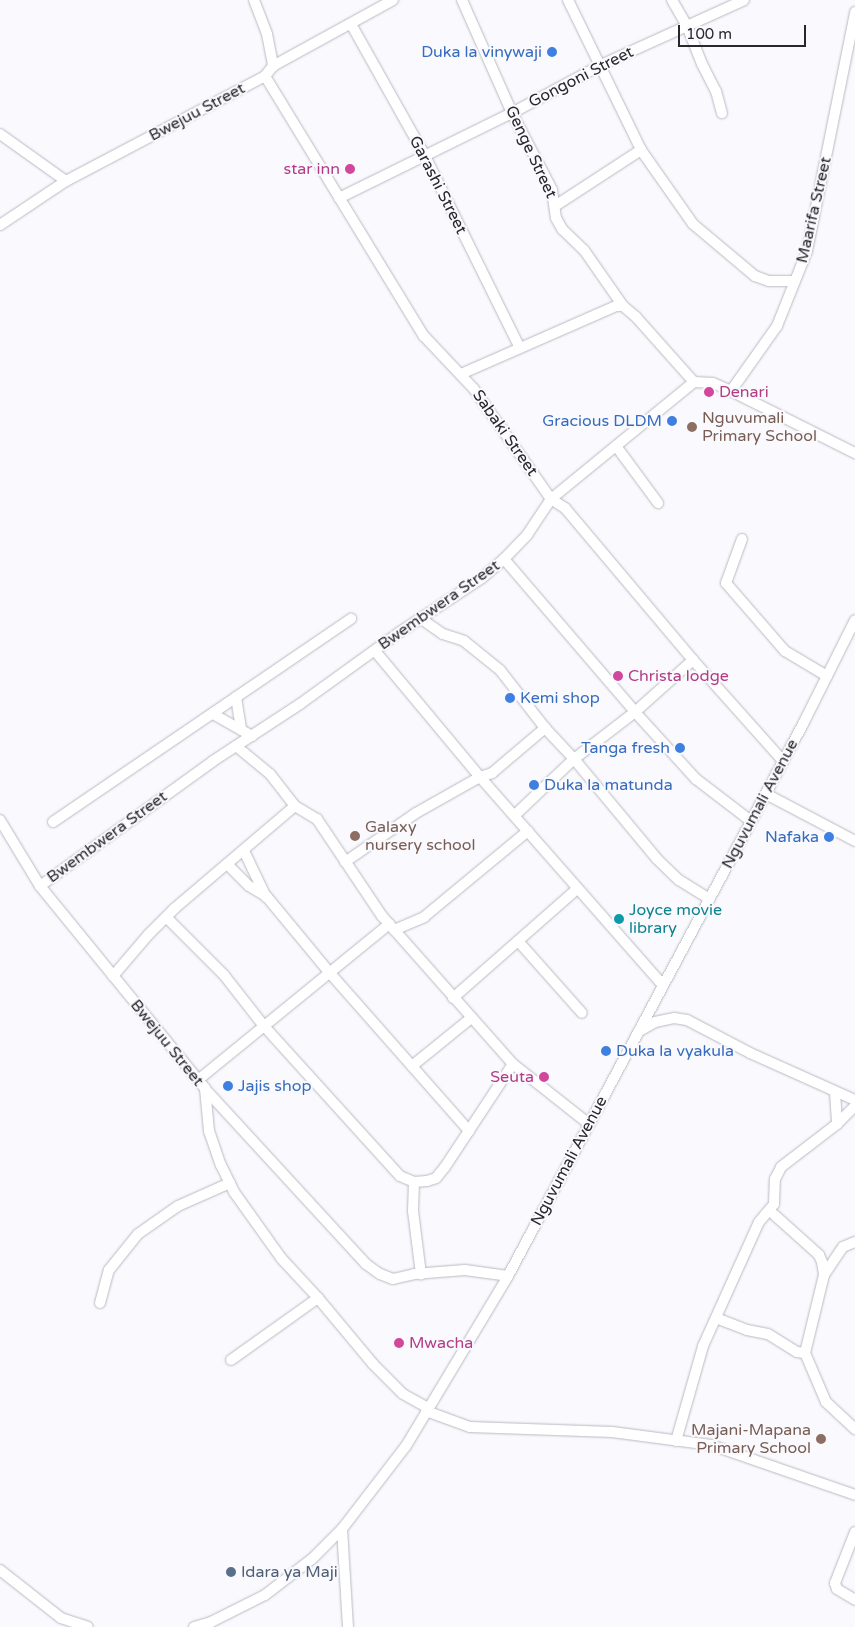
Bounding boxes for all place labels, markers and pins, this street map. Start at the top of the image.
place label: Duka la vinywaji [421,42,542,62]
marker: Duka la vinywaji [546,46,558,58]
place label: star inn [284,159,340,179]
marker: star inn [344,163,356,175]
place label: Denari [719,382,769,402]
marker: Denari [703,386,715,398]
place label: Nguvumali Primary School [702,408,817,446]
place label: Gracious DLDM [542,411,662,431]
marker: Gracious DLDM [666,415,678,427]
marker: Nguvumali Primary School [686,421,698,433]
place label: Christa lodge [628,666,729,686]
marker: Christa lodge [612,670,624,682]
place label: Kemi shop [520,688,600,708]
marker: Kemi shop [504,692,516,704]
place label: Tanga fresh [581,738,670,758]
marker: Tanga fresh [674,742,686,754]
place label: Duka la matunda [544,775,673,795]
marker: Duka la matunda [528,779,540,791]
place label: Galaxy nursery school [365,817,476,855]
place label: Nafaka [765,827,819,847]
marker: Galaxy nursery school [349,830,361,842]
marker: Nafaka [823,831,835,843]
place label: Joyce movie library [629,900,722,938]
marker: Joyce movie library [613,913,625,925]
place label: Duka la vyakula [616,1041,734,1061]
marker: Duka la vyakula [600,1045,612,1057]
place label: Seuta [490,1067,534,1087]
marker: Seuta [538,1071,550,1083]
place label: Jajis shop [238,1076,312,1096]
marker: Jajis shop [222,1080,234,1092]
place label: Mwacha [409,1333,473,1353]
marker: Mwacha [393,1337,405,1349]
place label: Majani-Mapana Primary School [691,1420,811,1458]
marker: Majani-Mapana Primary School [815,1433,827,1445]
place label: Idara ya Maji [241,1562,338,1582]
marker: Idara ya Maji [225,1566,237,1578]

